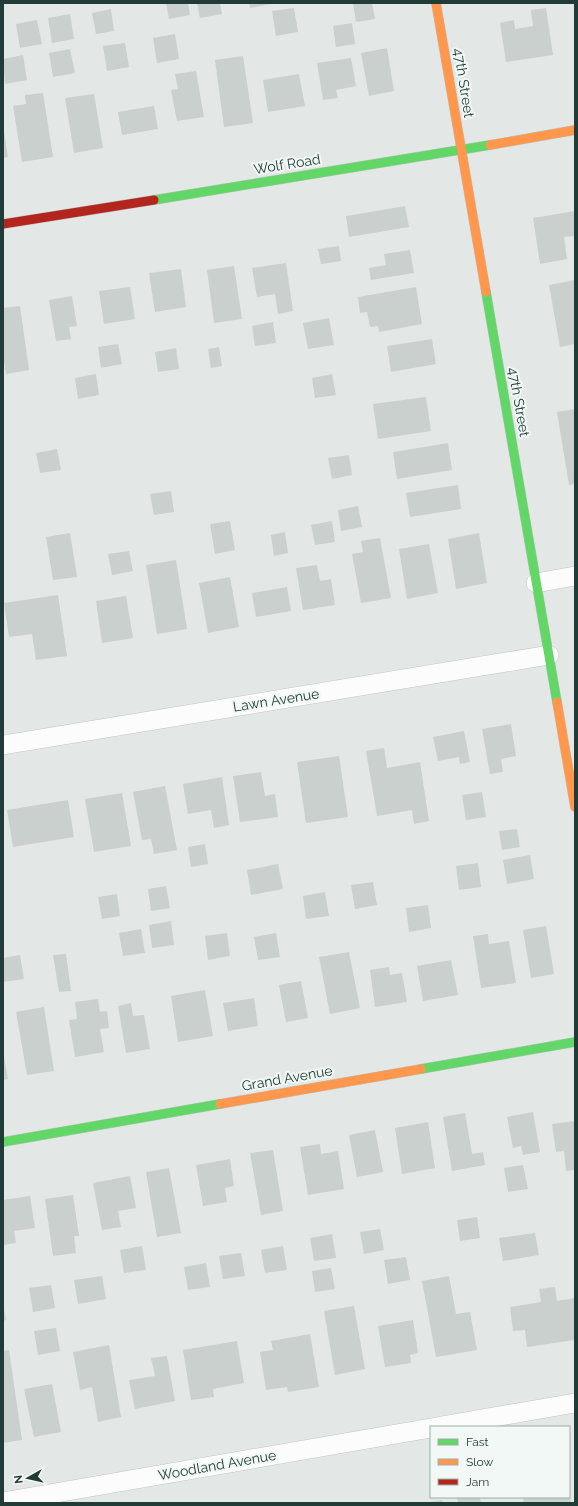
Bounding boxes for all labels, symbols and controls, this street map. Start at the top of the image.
street label: 47th Street [451,47,477,119]
street label: Wolf Road [252,151,322,177]
street label: 47th Street [505,366,533,438]
street label: Lawn Avenue [232,685,320,715]
street label: Grand Avenue [240,1062,334,1094]
legend [430,1426,570,1498]
text: Fast [466,1435,489,1449]
street label: Woodland Avenue [157,1447,277,1483]
text: Slow [466,1455,493,1469]
north arrow [8,1458,48,1498]
text: N [12,1474,26,1484]
text: Jam [466,1475,489,1489]

